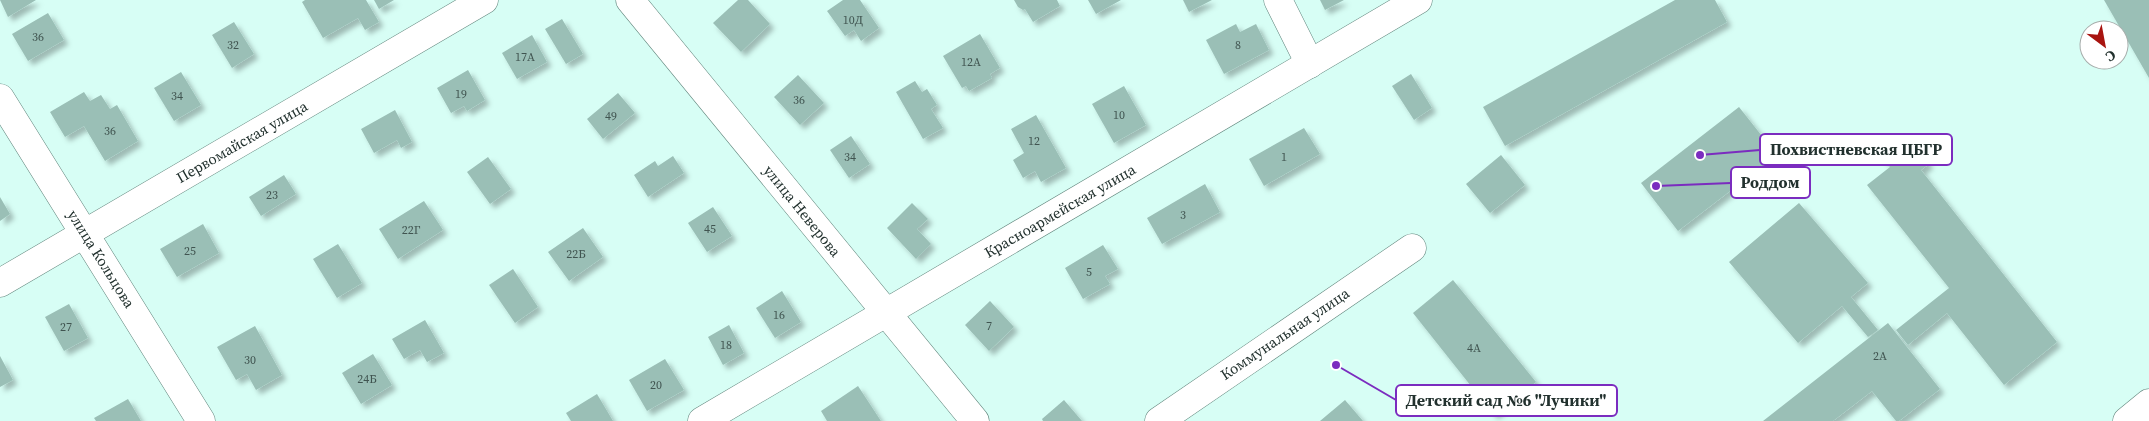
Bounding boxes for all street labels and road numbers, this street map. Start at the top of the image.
street label: Первомайская улица [172,95,312,188]
street label: Красноармейская улица [980,158,1140,263]
street label: улица Неверова [759,160,846,261]
street label: улица Кольцова [63,206,140,312]
street label: Коммунальная улица [1216,282,1354,385]

